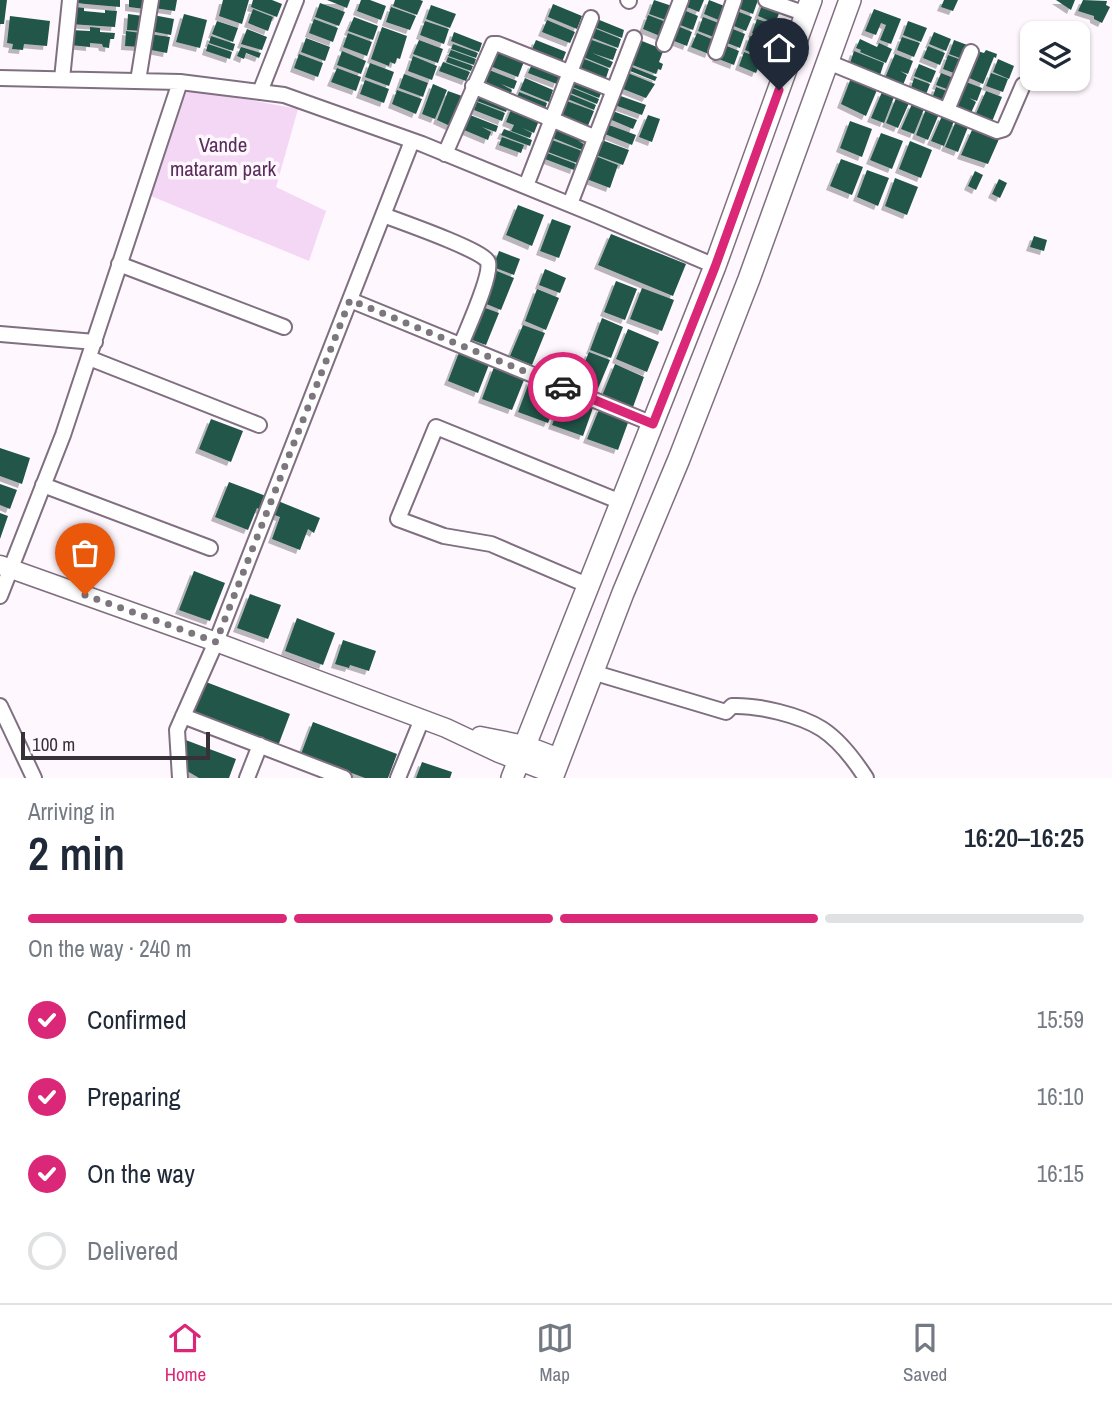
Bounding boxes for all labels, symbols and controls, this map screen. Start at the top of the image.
pin [749,18,809,90]
map controls [1020,21,1090,91]
button: layers [1020,21,1090,91]
icon: home [760,29,798,67]
park label: Vande mataram park [170,130,276,183]
courier [528,352,598,422]
icon: car [544,368,582,406]
pin [55,523,115,595]
icon: bag [66,534,104,572]
scale bar [21,729,210,761]
text: 100 m [32,731,75,757]
text: Arriving in [28,796,115,827]
text: 16:20–16:25 [964,820,1084,855]
text: 2 min [28,822,125,884]
text: On the way · 240 m [28,933,192,964]
icon: check [28,1001,66,1039]
text: Confirmed [87,1002,187,1037]
text: 15:59 [1037,1004,1084,1035]
icon: check [28,1078,66,1116]
text: Preparing [87,1079,181,1114]
text: 16:10 [1037,1081,1084,1112]
icon: check [28,1155,66,1193]
text: On the way [87,1156,195,1191]
text: 16:15 [1037,1158,1084,1189]
text: Delivered [87,1233,178,1268]
tab: Home [165,1319,206,1387]
tab: Map [536,1319,574,1387]
tab: Saved [903,1319,947,1387]

